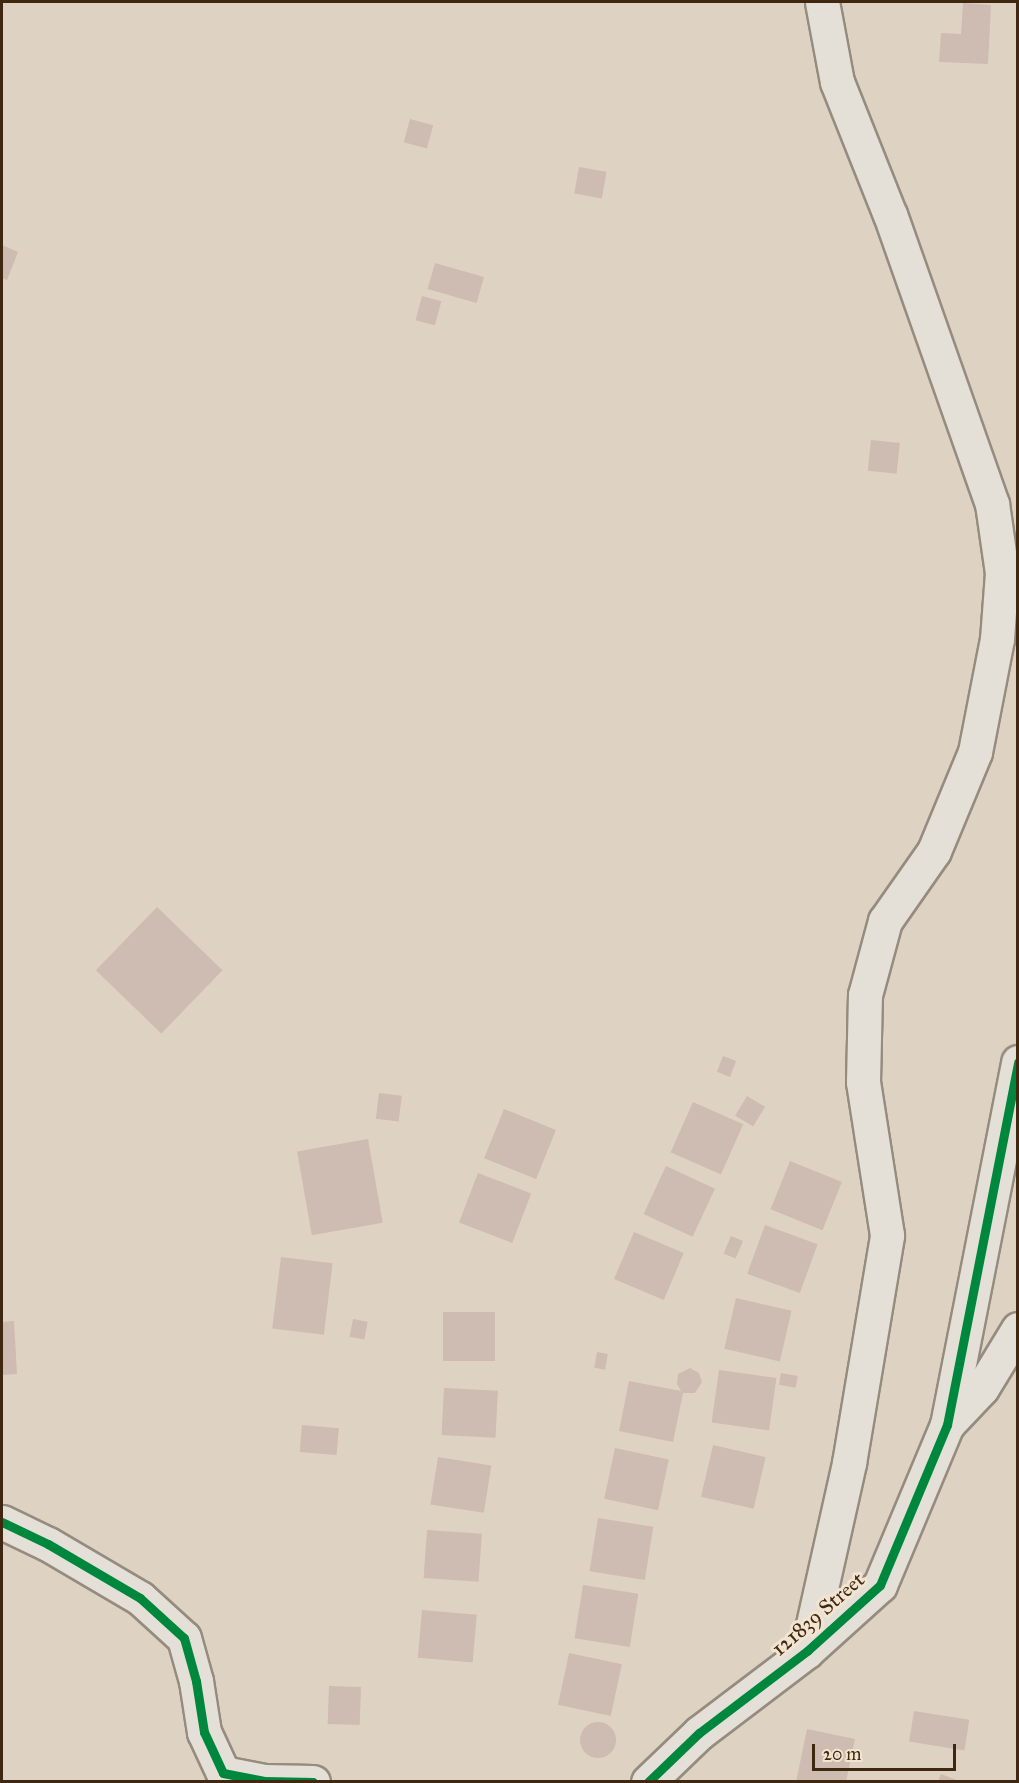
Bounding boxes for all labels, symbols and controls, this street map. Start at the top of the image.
street label: 121839 Street [767,1567,869,1661]
scale bar [815,1732,959,1770]
text: 20 m [823,1743,861,1765]

